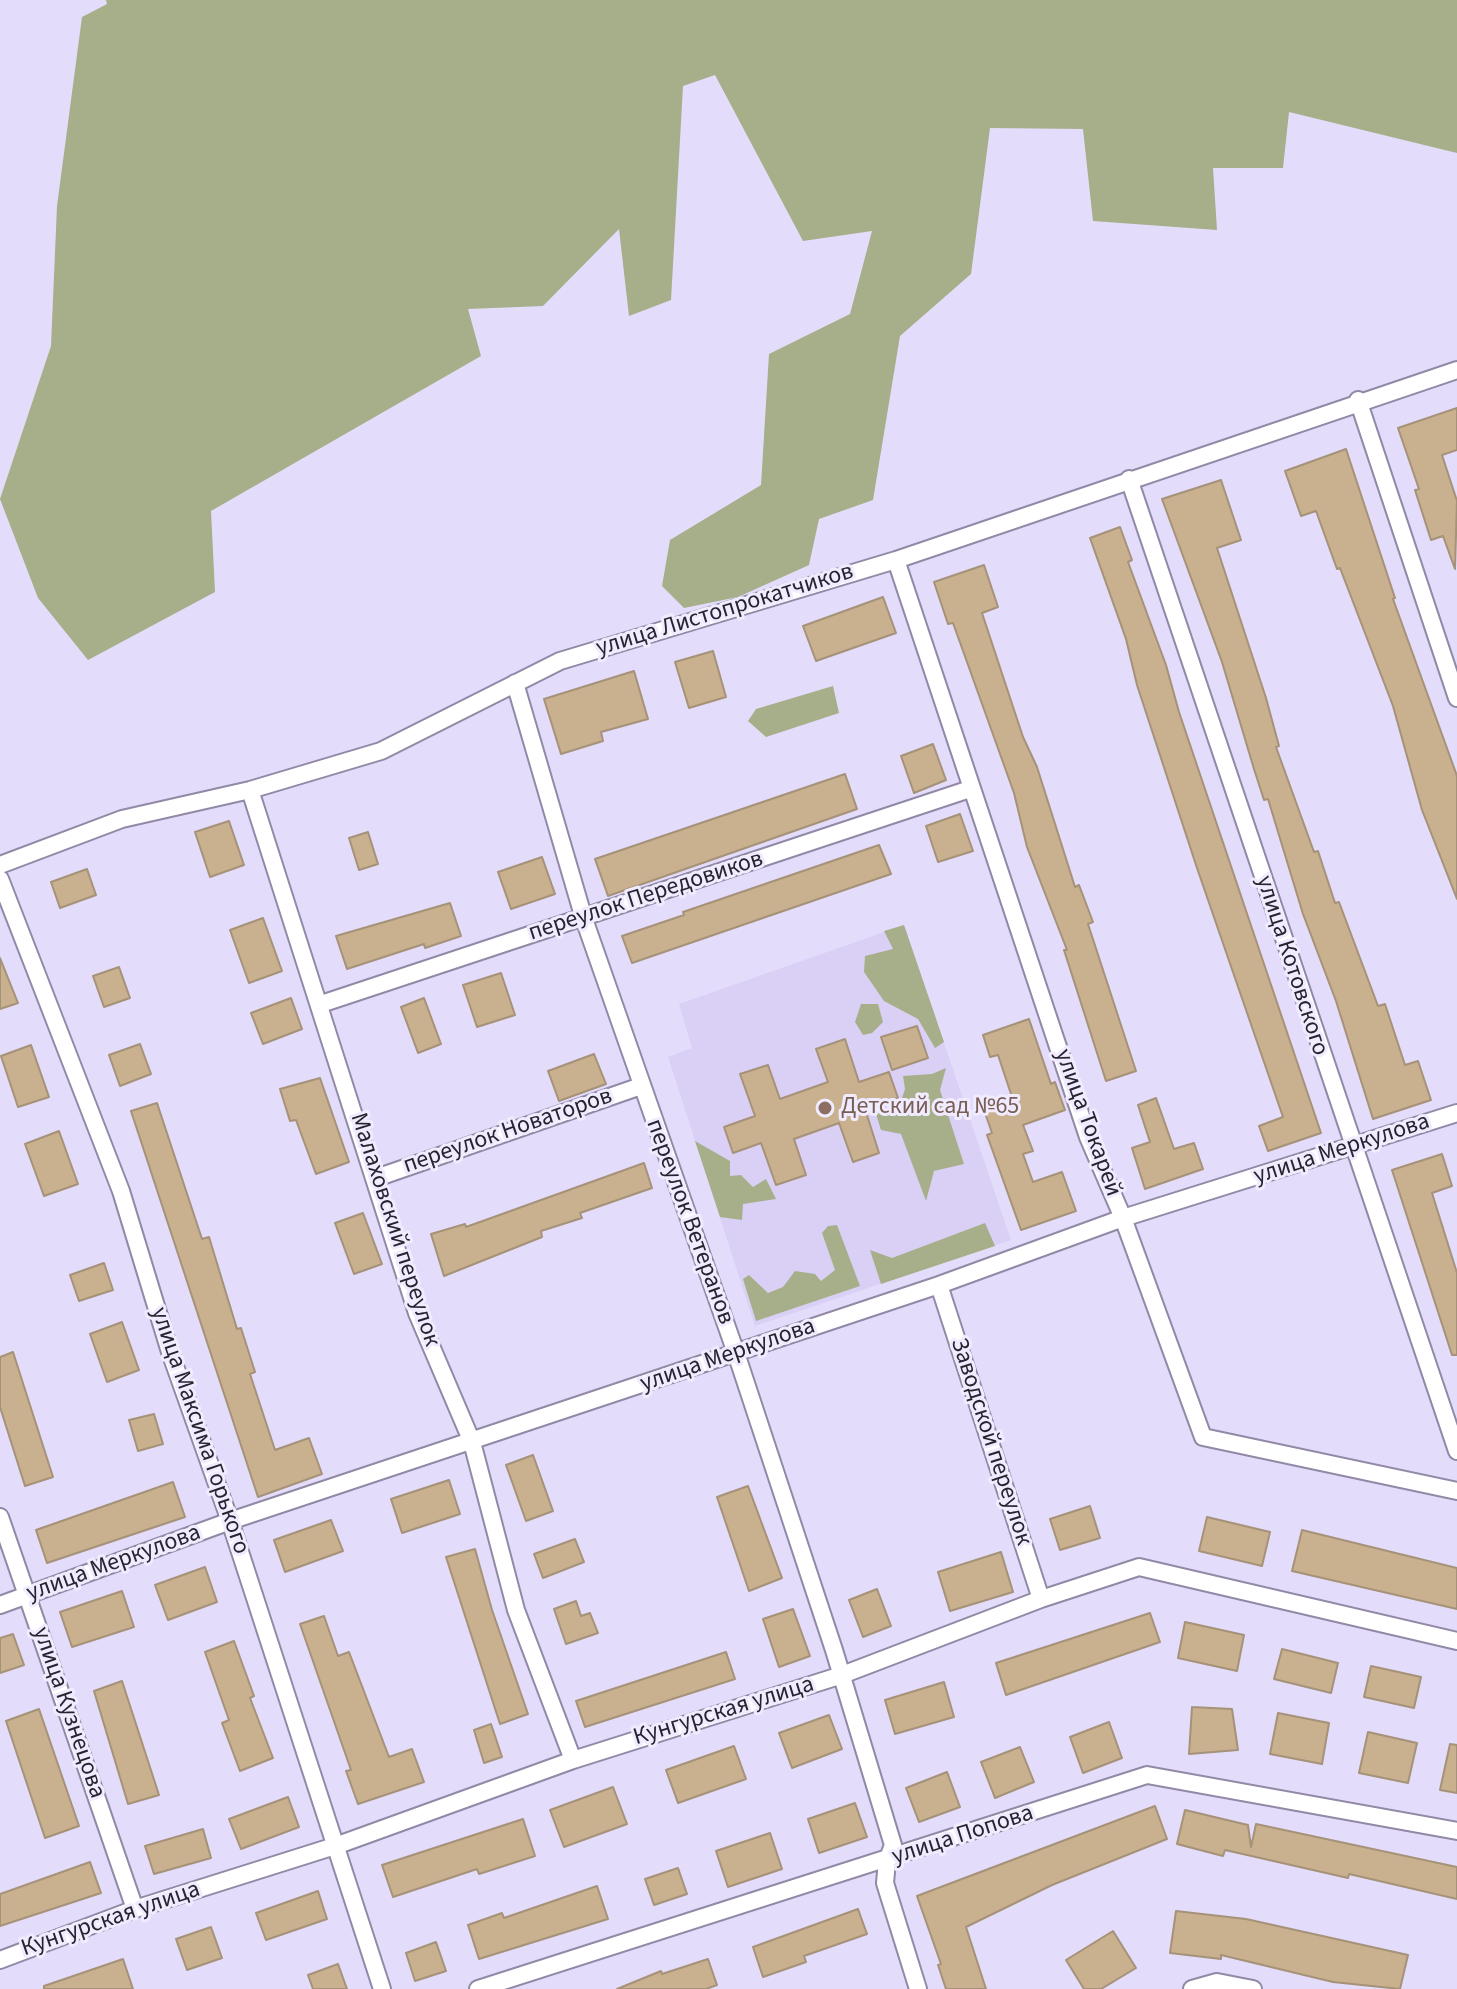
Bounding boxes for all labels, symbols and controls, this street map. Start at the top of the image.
street label: улица Листопрокатчиков [593,558,857,664]
street label: переулок Передовиков [525,845,767,949]
street label: улица Котовского [1248,873,1334,1059]
street label: улица Токарей [1047,1045,1127,1201]
street label: переулок Новаторов [400,1083,616,1181]
place label: Детский сад №65 [841,1094,1019,1122]
marker: Детский сад №65 [816,1099,834,1117]
street label: улица Меркулова [1251,1108,1433,1192]
street label: Малаховский переулок [343,1110,445,1350]
street label: переулок Ветеранов [639,1116,739,1328]
street label: улица Максима Горького [143,1304,255,1558]
street label: улица Меркулова [637,1313,819,1399]
street label: Заводской переулок [943,1335,1037,1549]
street label: улица Меркулова [23,1519,205,1609]
street label: улица Кузнецова [25,1624,111,1802]
street label: Кунгурская улица [630,1671,818,1753]
street label: улица Попова [889,1800,1037,1872]
street label: Кунгурская улица [18,1876,204,1964]

